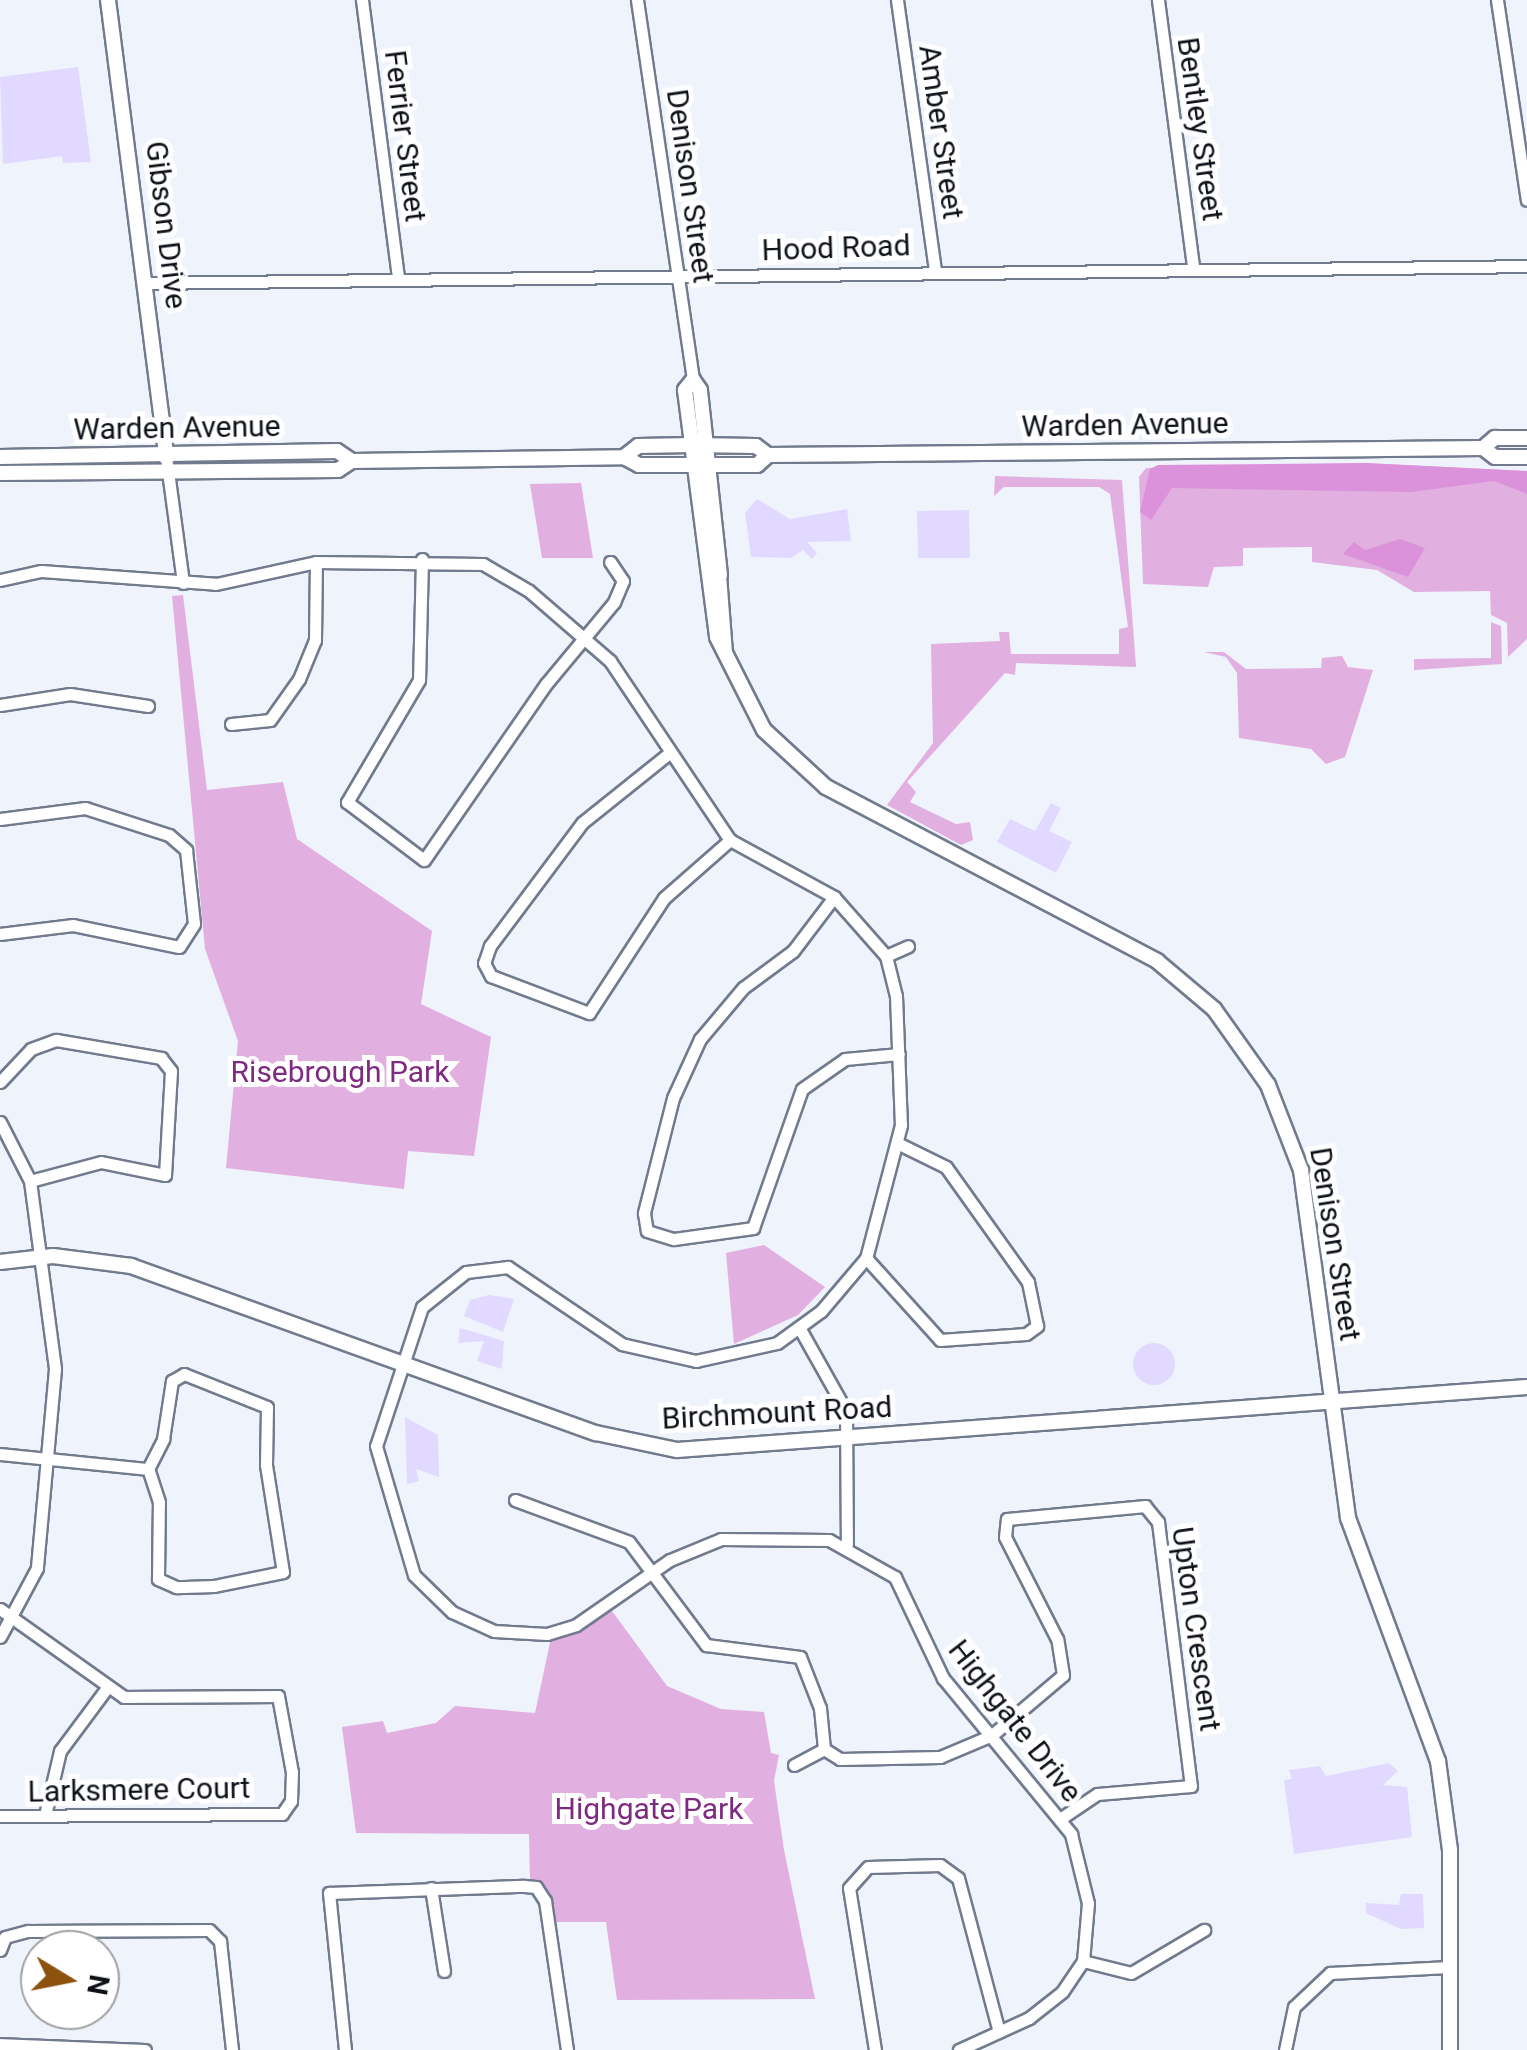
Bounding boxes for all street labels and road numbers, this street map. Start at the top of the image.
street label: Bentley Street [1169,35,1231,223]
street label: Amber Street [911,43,971,221]
street label: Ferrier Street [377,48,433,224]
street label: Denison Street [659,87,721,285]
street label: Gibson Drive [138,139,194,311]
street label: Hood Road [761,227,911,269]
street label: Warden Avenue [1021,405,1229,445]
street label: Warden Avenue [73,408,281,448]
street label: Denison Street [1302,1145,1368,1343]
street label: Birchmount Road [661,1389,893,1437]
street label: Upton Crescent [1164,1525,1228,1733]
street label: Highgate Drive [941,1633,1089,1809]
street label: Larksmere Court [27,1770,251,1810]

